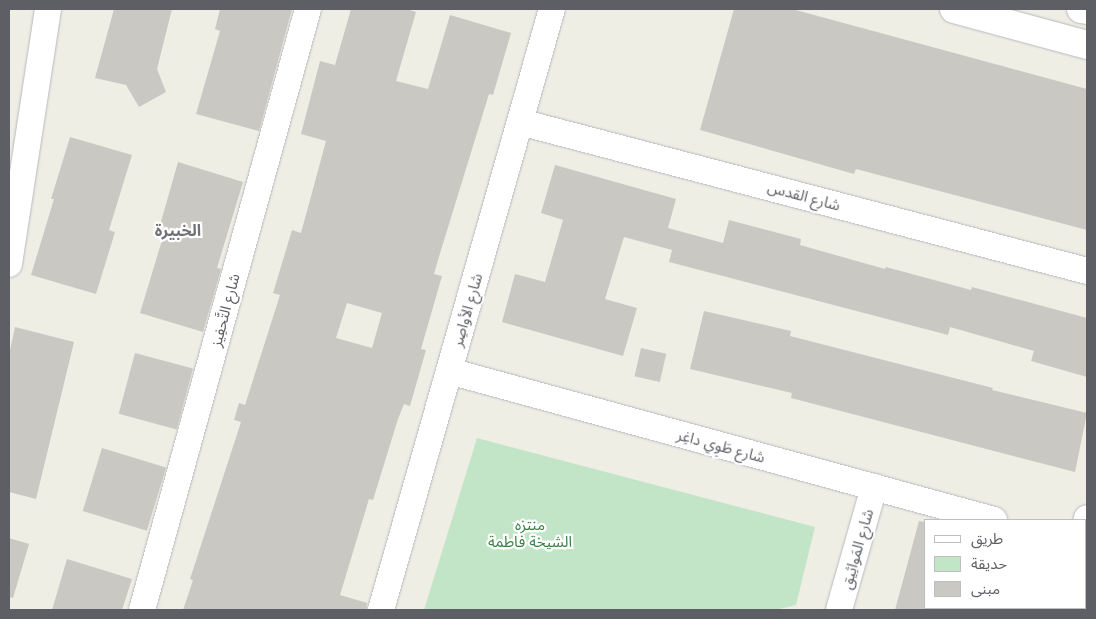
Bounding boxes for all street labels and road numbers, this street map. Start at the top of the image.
street label: شارع القدس [766,178,842,214]
street label: شارع التَّحفِيز [207,271,243,349]
street label: شارع الأواصِر [448,271,486,349]
street label: شارع طَوِي داغِر [675,426,767,466]
street label: شارع المَواثِيق [837,507,877,591]

